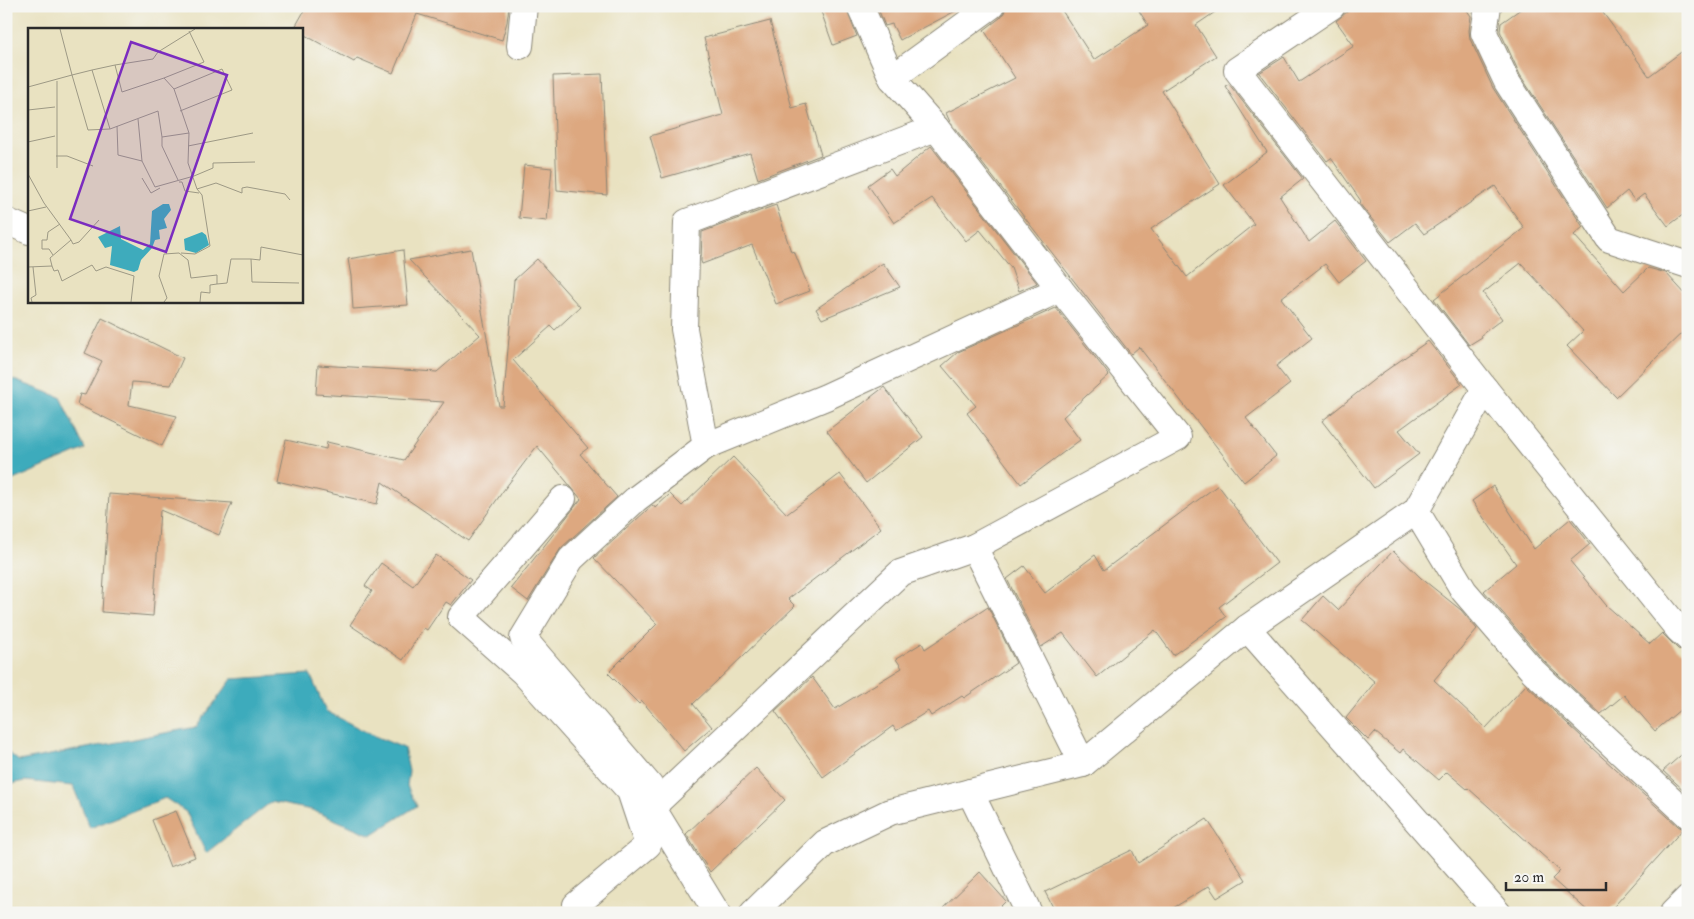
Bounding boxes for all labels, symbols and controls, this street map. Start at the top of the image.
inset map [28,28,302,302]
scale bar [1506,859,1606,891]
text: 20 m [1514,868,1544,887]

